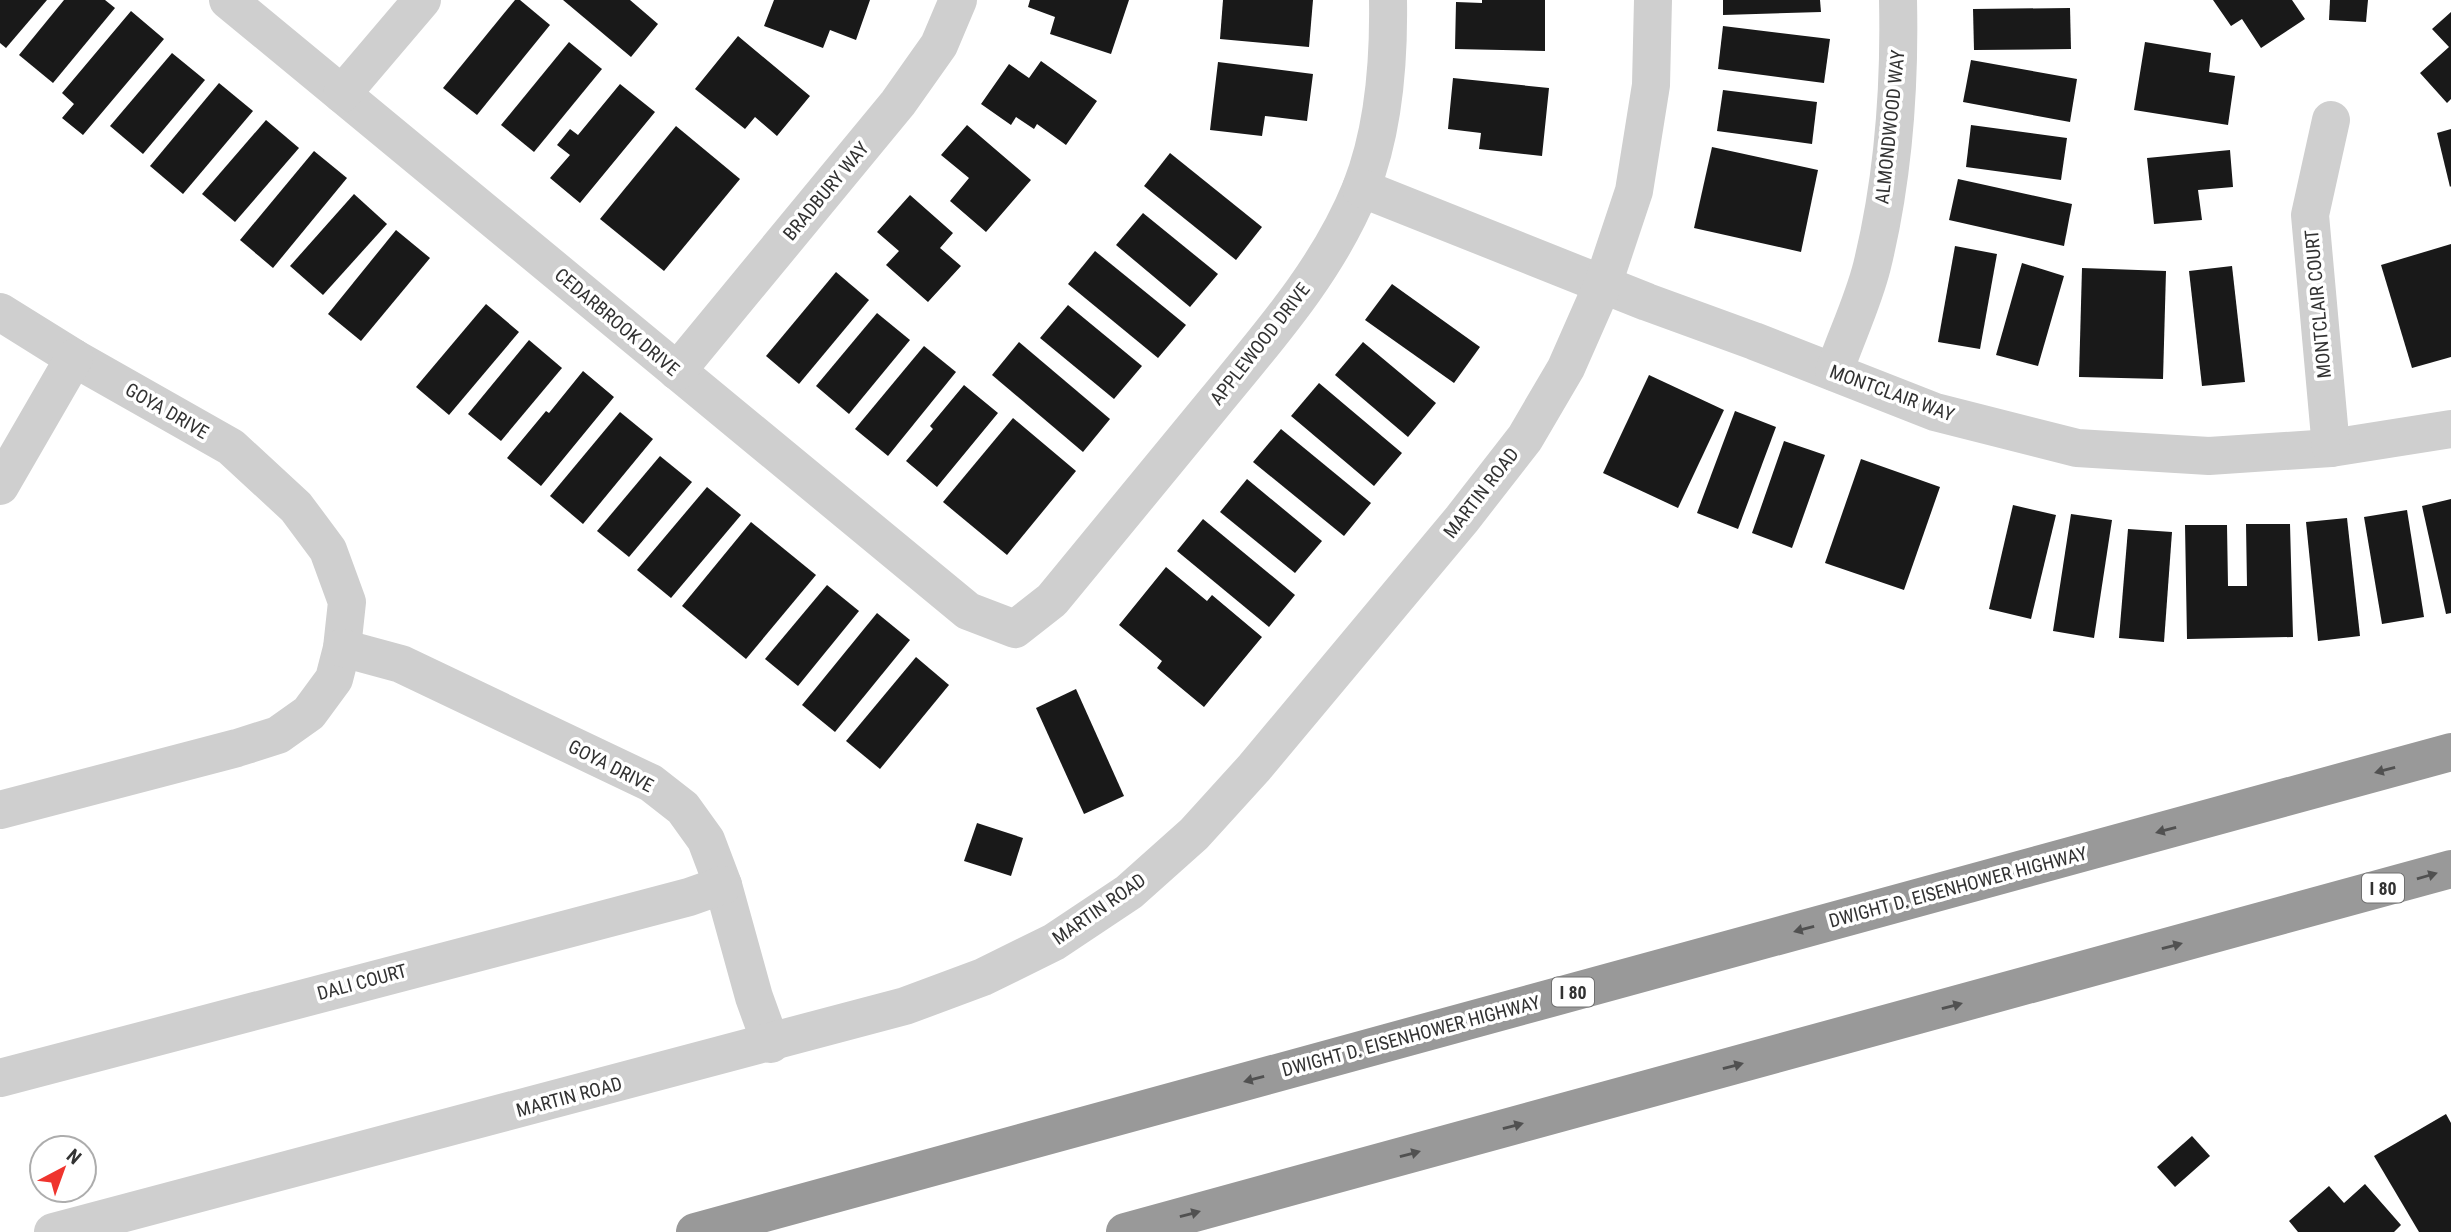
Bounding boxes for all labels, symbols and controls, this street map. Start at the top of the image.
street label: ALMONDWOOD WAY [1870,49,1910,205]
street label: BRADBURY WAY [778,137,874,245]
street label: MONTCLAIR COURT [2300,229,2336,379]
street label: CEDARBROOK DRIVE [550,263,684,381]
street label: APPLEWOOD DRIVE [1205,278,1315,410]
street label: MONTCLAIR WAY [1826,360,1958,426]
street label: GOYA DRIVE [121,378,213,444]
street label: MARTIN ROAD [1438,443,1524,543]
street label: GOYA DRIVE [565,735,657,797]
one-way arrow [2374,765,2396,776]
one-way arrow [2155,825,2177,836]
street label: DWIGHT D. EISENHOWER HIGHWAY [1826,841,2090,933]
street label: MARTIN ROAD [1048,868,1150,950]
one-way arrow [2416,870,2438,881]
road number: I 80 [2362,874,2404,903]
one-way arrow [1793,924,1815,935]
one-way arrow [2161,941,2182,951]
street label: DALI COURT [315,959,409,1005]
road number: I 80 [1552,978,1594,1007]
street label: DWIGHT D. EISENHOWER HIGHWAY [1279,990,1543,1082]
one-way arrow [1941,1000,1963,1011]
one-way arrow [1722,1060,1744,1071]
street label: MARTIN ROAD [514,1072,624,1122]
one-way arrow [1243,1074,1265,1085]
one-way arrow [1502,1120,1524,1131]
north arrow [28,1134,98,1204]
text: N [62,1144,86,1169]
one-way arrow [1399,1148,1421,1159]
one-way arrow [1180,1208,1202,1219]

